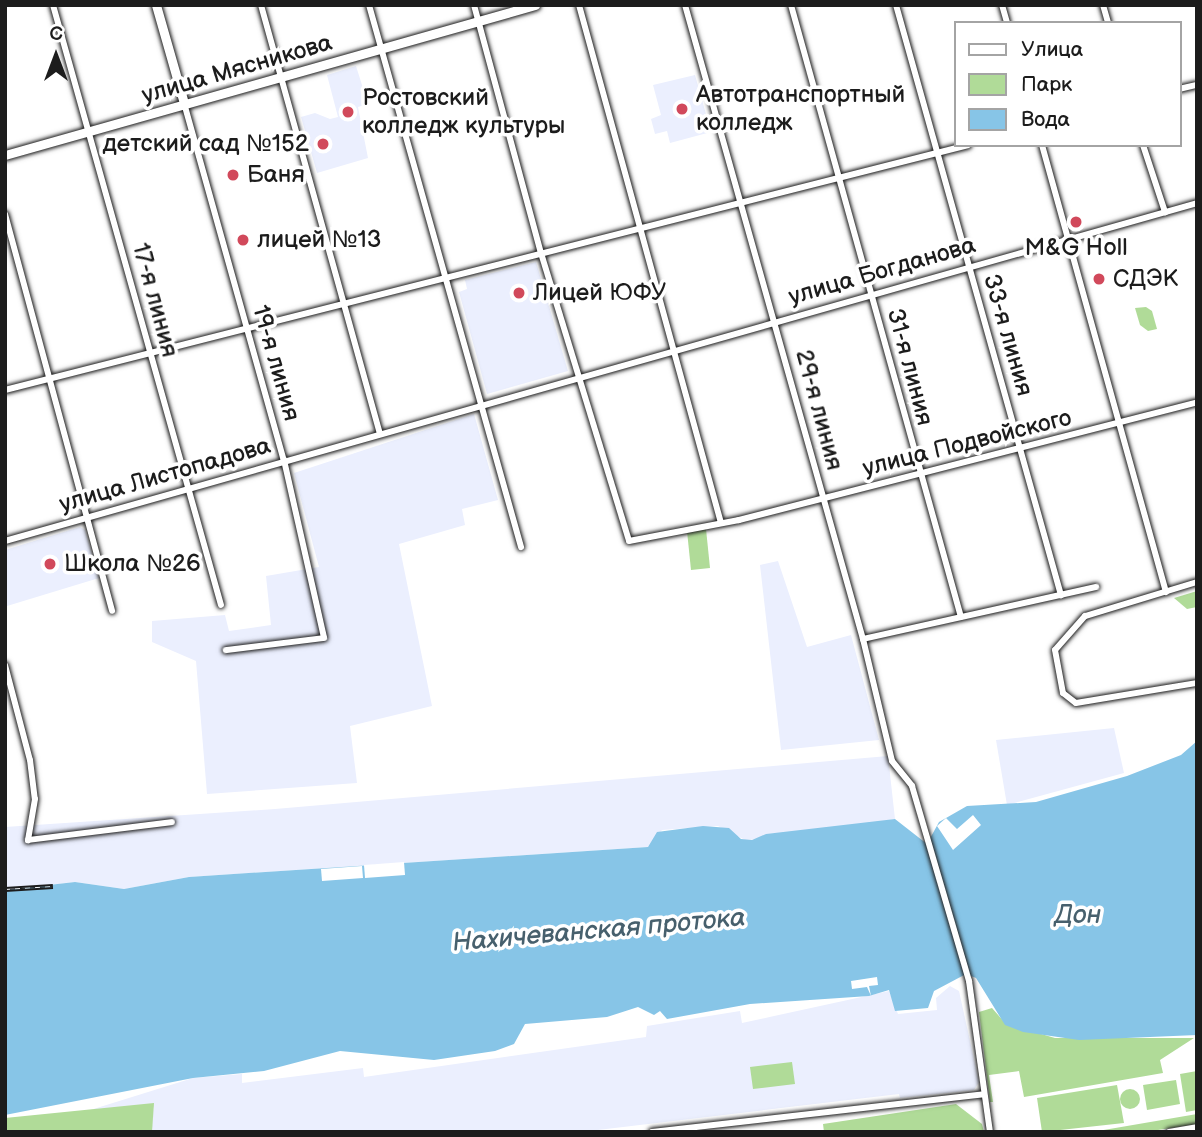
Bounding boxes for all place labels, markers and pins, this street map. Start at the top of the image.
place label: Автотранспортный колледж [696,81,905,137]
place label: Ростовский колледж культуры [362,84,565,140]
marker: Автотранспортный колледж [674,101,690,117]
marker: Ростовский колледж культуры [340,104,356,120]
place label: детский сад №152 [102,130,309,158]
marker: детский сад №152 [315,136,331,152]
place label: Баня [247,161,305,189]
marker: Баня [225,167,241,183]
marker: M&G Holl [1068,214,1084,230]
place label: лицей №13 [257,226,382,254]
marker: лицей №13 [235,232,251,248]
place label: M&G Holl [1025,234,1127,262]
place label: СДЭК [1113,265,1178,293]
marker: СДЭК [1091,271,1107,287]
place label: Лицей ЮФУ [533,279,666,307]
marker: Лицей ЮФУ [511,285,527,301]
place label: Школа №26 [64,550,201,578]
marker: Школа №26 [42,556,58,572]

